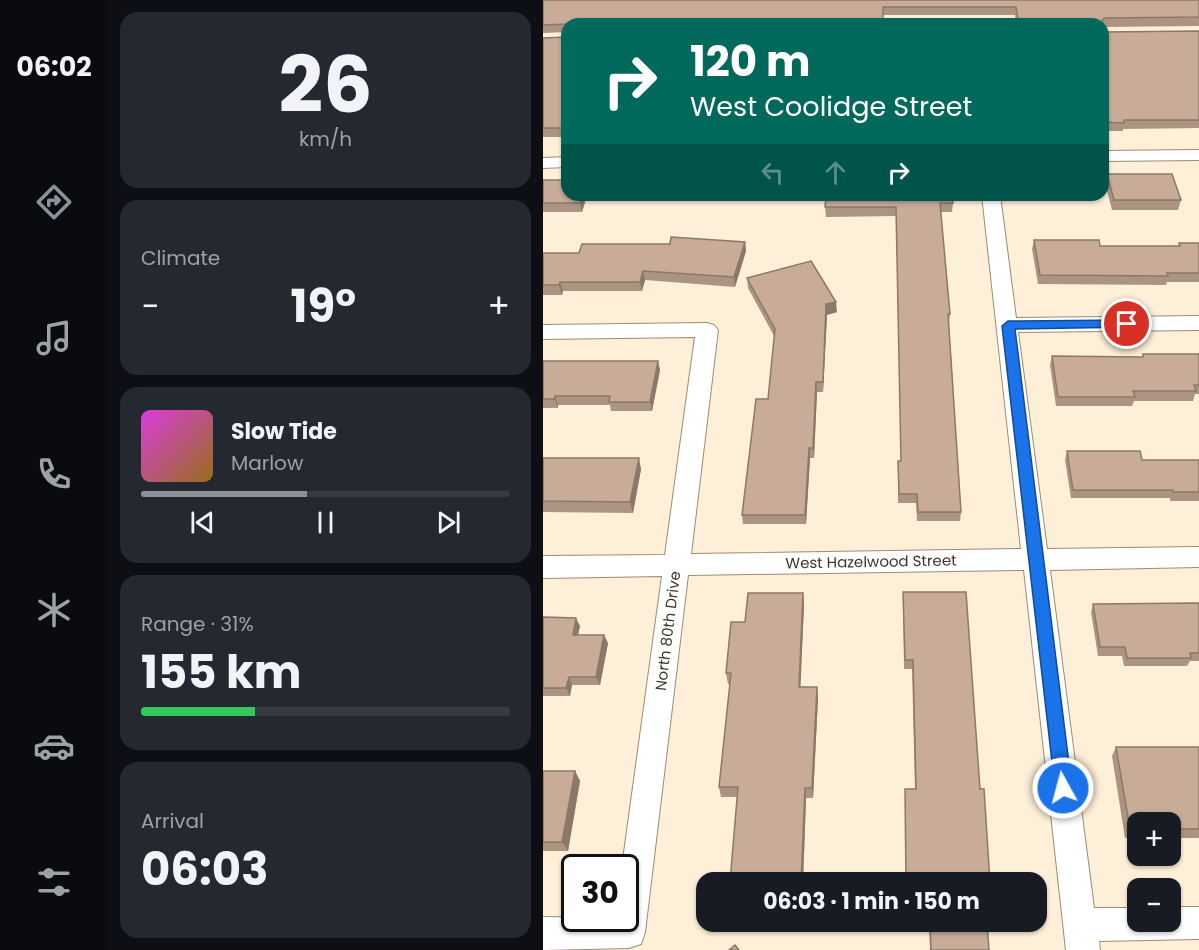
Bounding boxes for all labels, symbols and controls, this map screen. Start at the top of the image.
text: 26 [278,30,373,139]
text: 120 m [690,32,811,91]
icon: right [591,42,669,120]
text: 06:02 [16,48,92,85]
text: West Coolidge Street [690,88,972,125]
text: km/h [299,125,352,153]
icon: left [756,156,789,189]
icon: ahead [819,156,852,189]
icon: right [882,156,915,189]
icon: directions [33,181,75,223]
text: Climate [141,244,220,272]
text: 19° [291,275,356,338]
text: − [141,283,159,330]
text: + [487,283,510,330]
pin [1101,298,1152,349]
icon: arrive [1110,307,1143,340]
icon: music [33,317,75,359]
text: Slow Tide [231,416,337,447]
text: Marlow [231,449,303,477]
icon: phone [33,453,75,495]
icon: previous [186,506,219,539]
icon: pause [309,506,342,539]
icon: next [432,506,465,539]
street label: West Hazelwood Street [785,550,957,573]
street label: North 80th Drive [650,570,685,692]
icon: climate [33,589,75,631]
text: Range · 31% [141,610,254,638]
text: 155 km [141,641,301,704]
icon: car [33,725,75,767]
position arrow [1031,756,1095,820]
text: Arrival [141,807,204,835]
map controls [1127,812,1181,932]
button: + [1127,812,1181,866]
text: 06:03 [141,838,268,901]
speed limit sign: 30 [561,854,639,932]
icon: filters [33,861,75,903]
button: − [1127,878,1181,932]
text: 06:03 · 1 min · 150 m [763,886,980,917]

